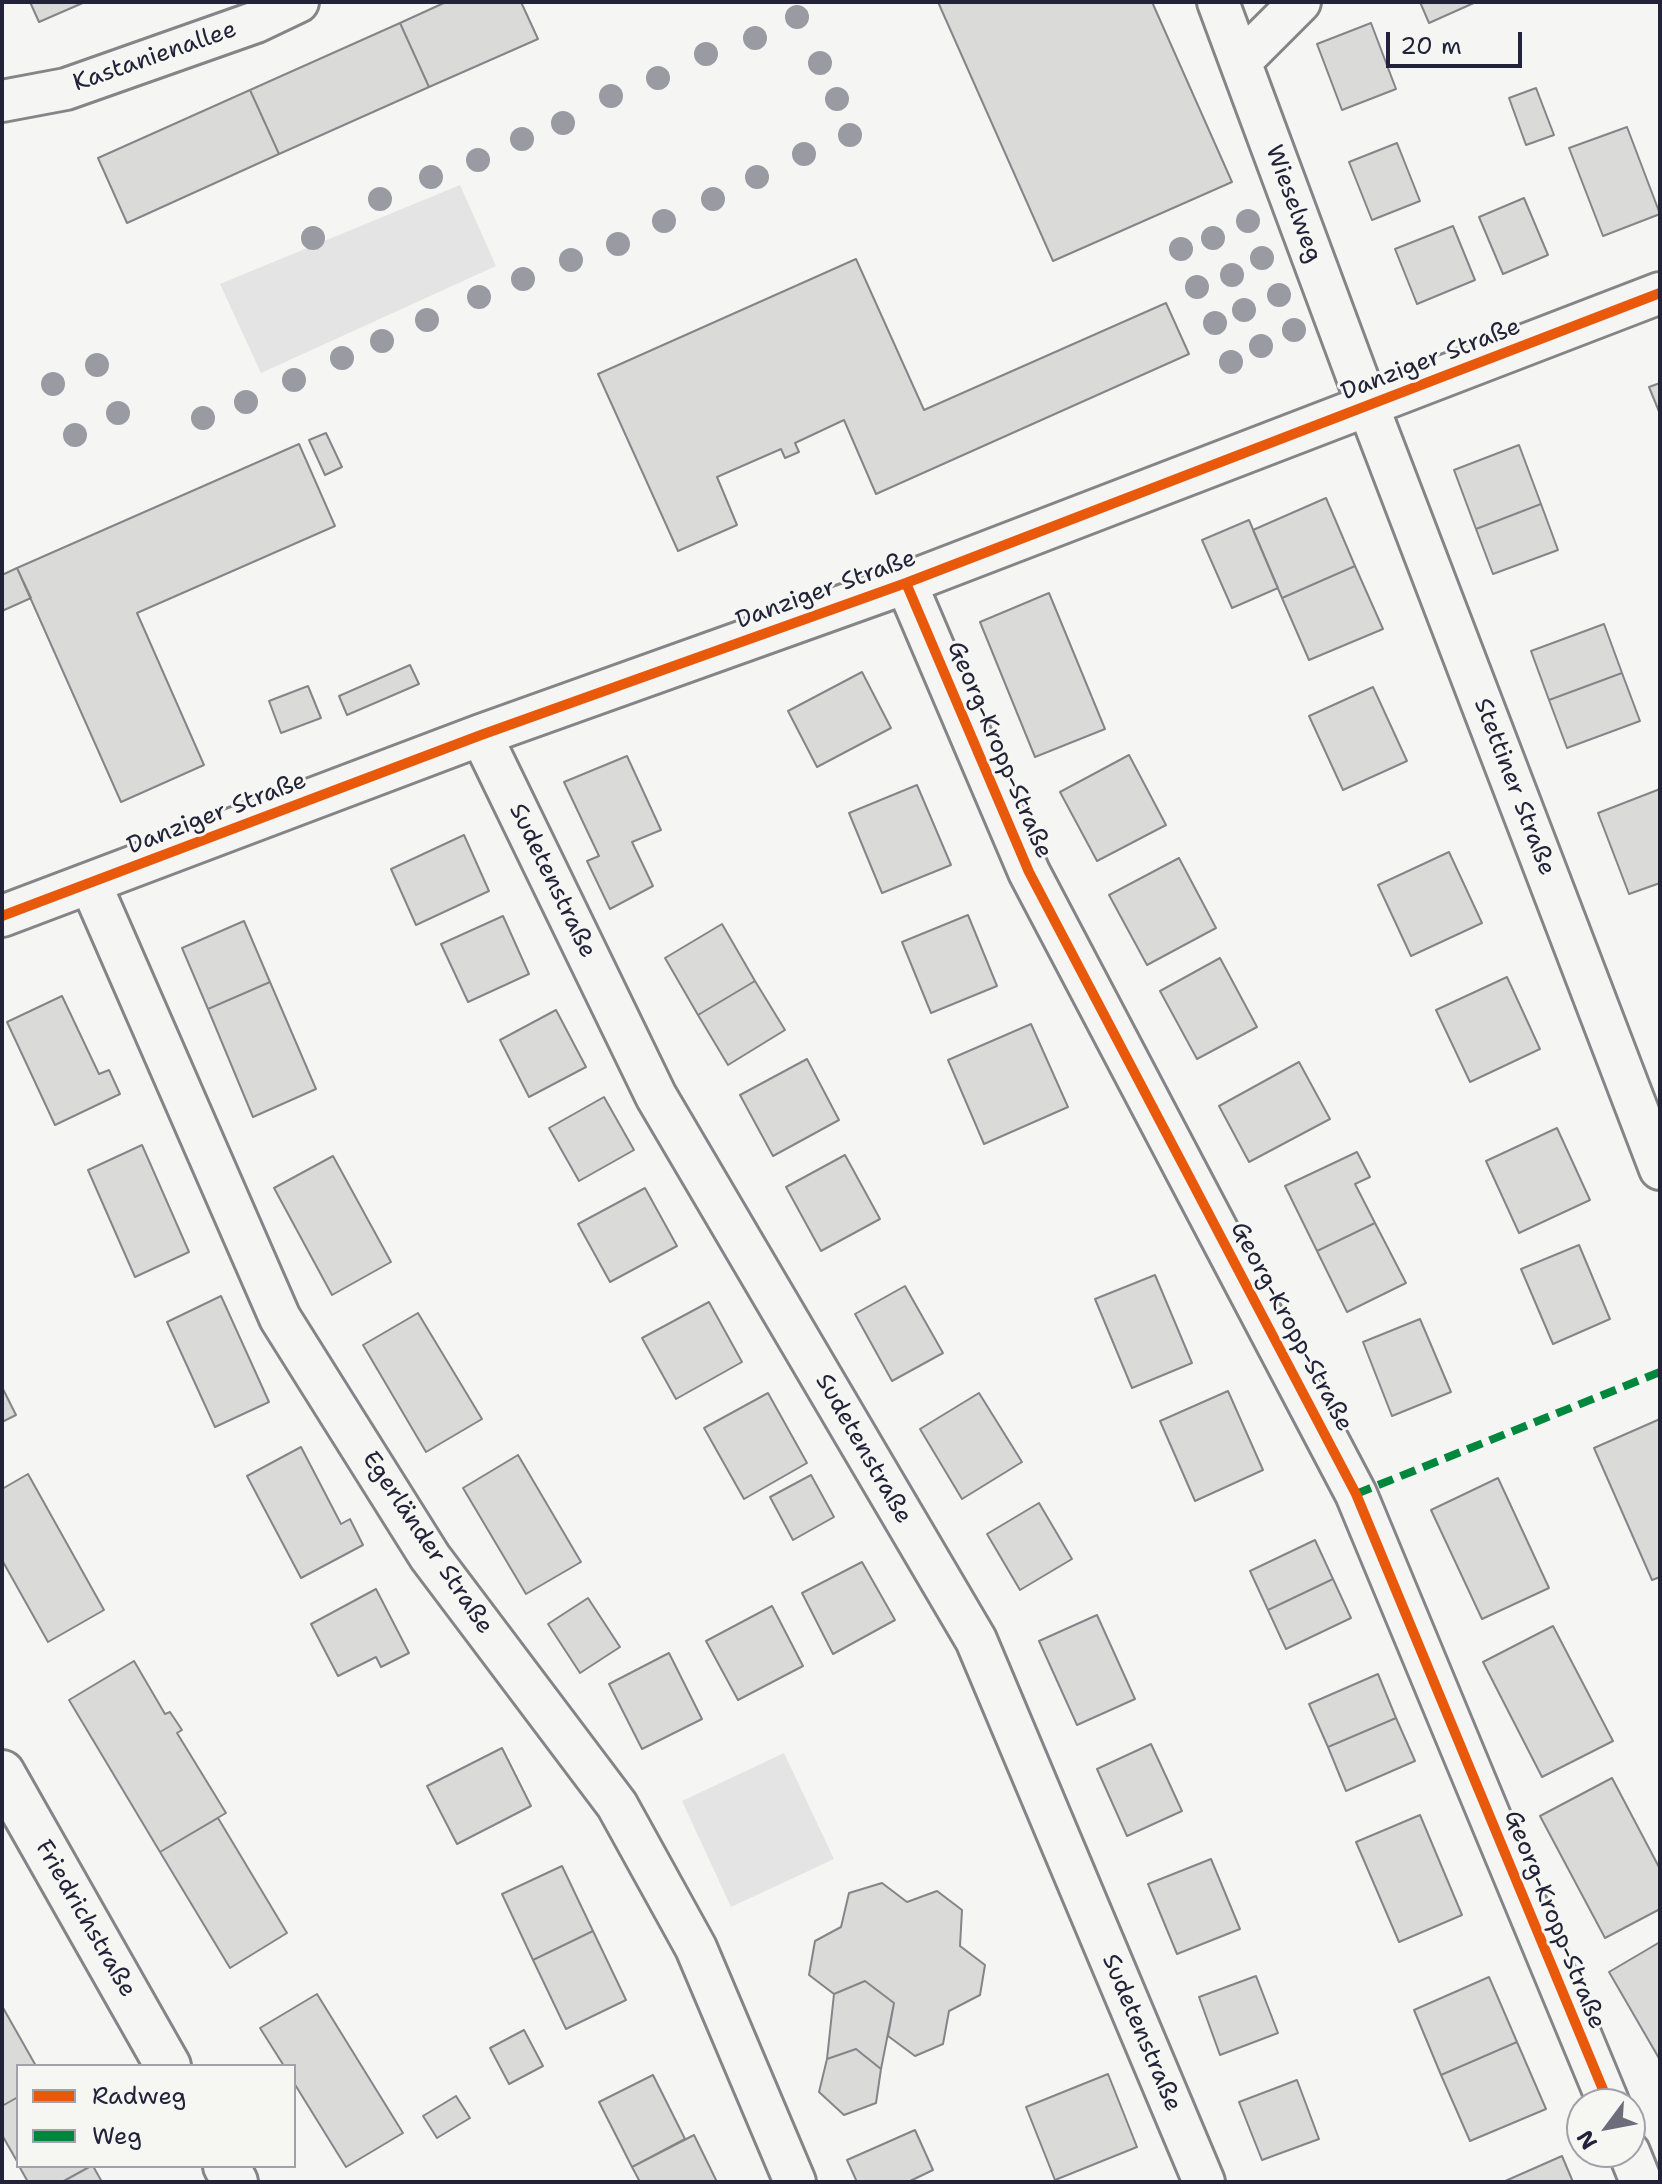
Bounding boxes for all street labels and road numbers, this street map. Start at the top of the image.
street label: Kastanienallee [70,16,240,98]
street label: Wieselweg [1258,141,1328,267]
street label: Danziger Straße [1337,313,1525,407]
street label: Danziger Straße [732,544,920,636]
street label: Georg-Kropp-Straße [940,637,1058,863]
street label: Stettiner Straße [1467,694,1561,880]
street label: Danziger Straße [123,767,311,861]
street label: Sudetenstraße [502,799,602,963]
street label: Georg-Kropp-Straße [1224,1217,1358,1437]
street label: Sudetenstraße [808,1369,918,1529]
street label: Egerländer Straße [355,1446,499,1640]
street label: Georg-Kropp-Straße [1497,1807,1611,2033]
street label: Friedrichstraße [28,1835,142,2003]
street label: Sudetenstraße [1095,1950,1187,2116]

